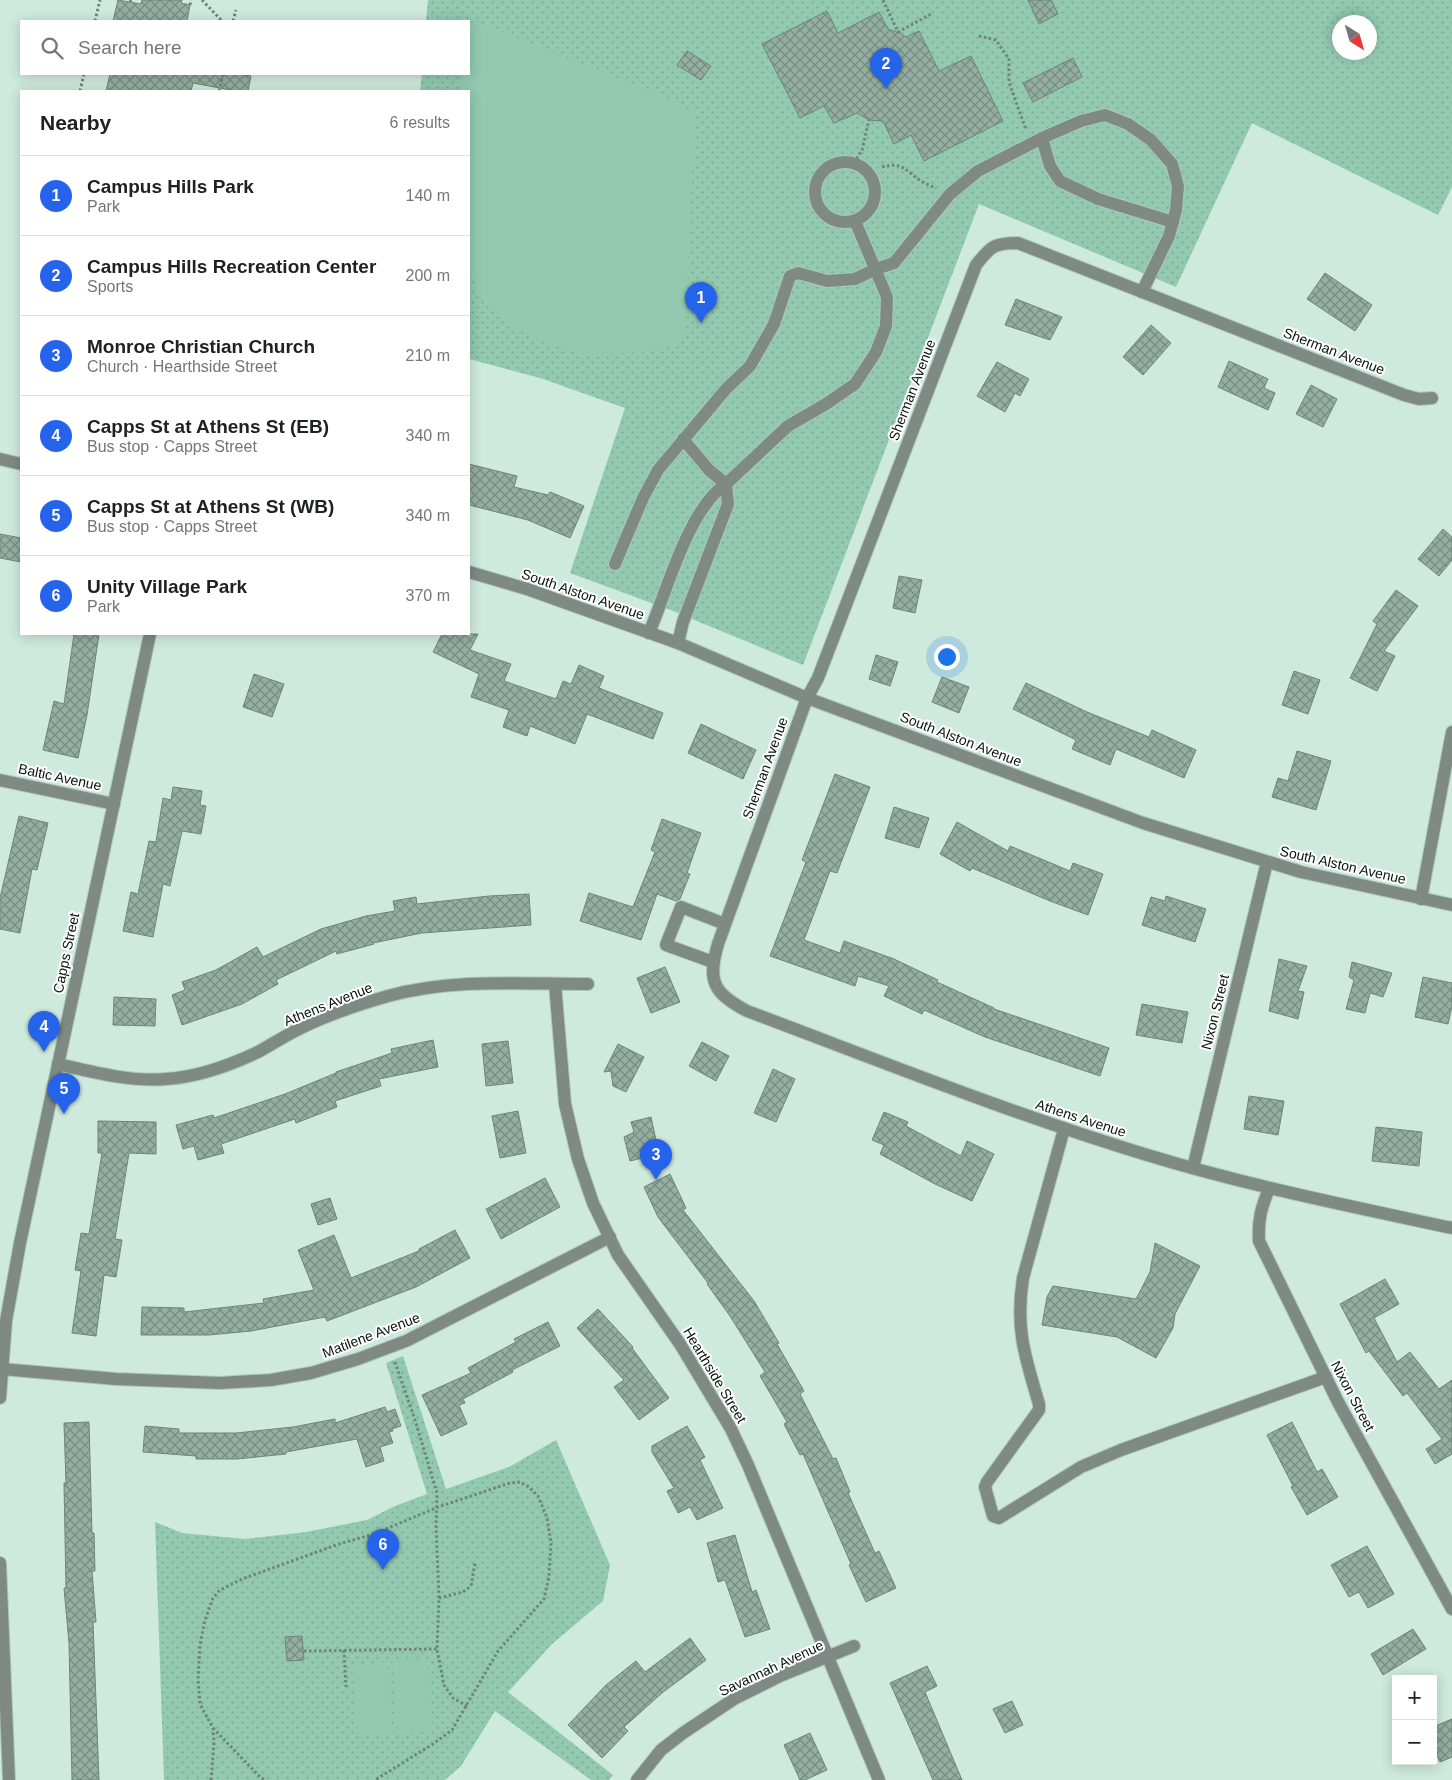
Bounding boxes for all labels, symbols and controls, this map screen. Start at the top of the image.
north arrow [1332,15,1377,60]
search box [20,20,470,75]
icon: search [38,34,66,62]
text: Search here [78,37,182,58]
pin: 2 [870,48,902,89]
text: Nearby [40,111,111,134]
text: 6 results [390,114,450,131]
text: Campus Hills Park [87,176,254,197]
text: 1 [52,187,60,204]
text: 140 m [406,187,450,204]
text: Park [87,198,120,215]
text: Campus Hills Recreation Center [87,256,376,277]
text: 2 [52,267,60,284]
text: 200 m [406,267,450,284]
text: Sports [87,278,133,295]
pin: 1 [685,282,717,323]
street label: Sherman Avenue [1281,324,1387,378]
text: Monroe Christian Church [87,336,315,357]
street label: Sherman Avenue [885,337,939,443]
text: 3 [52,347,60,364]
text: 210 m [406,347,450,364]
text: Church · Hearthside Street [87,358,277,375]
text: Capps St at Athens St (EB) [87,416,329,437]
text: 4 [52,427,60,444]
text: 340 m [406,427,450,444]
text: Bus stop · Capps Street [87,438,257,455]
text: Capps St at Athens St (WB) [87,496,334,517]
text: 5 [52,507,60,524]
text: 340 m [406,507,450,524]
text: Bus stop · Capps Street [87,518,257,535]
street label: South Alston Avenue [519,565,647,623]
text: Unity Village Park [87,576,247,597]
text: 6 [52,587,60,604]
text: 370 m [406,587,450,604]
text: Park [87,598,120,615]
your location [934,644,960,670]
street label: South Alston Avenue [898,708,1024,770]
street label: Sherman Avenue [739,715,791,821]
street label: Baltic Avenue [17,760,103,794]
street label: South Alston Avenue [1278,843,1408,887]
street label: Capps Street [50,911,82,995]
street label: Nixon Street [1198,973,1232,1051]
street label: Athens Avenue [281,979,375,1029]
pin: 4 [28,1011,60,1052]
pin: 5 [48,1073,80,1114]
street label: Athens Avenue [1034,1096,1128,1140]
pin: 3 [640,1139,672,1180]
street label: Matilene Avenue [320,1309,422,1361]
street label: Hearthside Street [680,1324,750,1426]
street label: Nixon Street [1328,1358,1378,1434]
pin: 6 [367,1529,399,1570]
street label: Savannah Avenue [716,1637,826,1699]
map controls [1392,1675,1437,1765]
button: + [1392,1675,1437,1720]
button: − [1392,1720,1437,1765]

